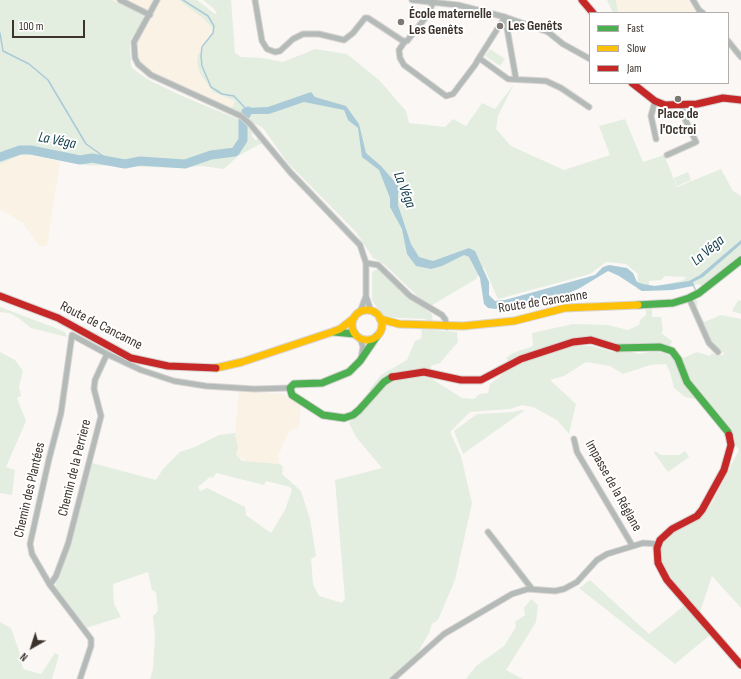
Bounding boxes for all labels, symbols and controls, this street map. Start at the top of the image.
place label: École maternelle Les Genêts [409,6,492,38]
scale bar [14,12,87,38]
legend [589,12,729,84]
marker: École maternelle Les Genêts [396,17,406,27]
place label: Les Genêts [508,18,562,34]
text: 100 m [19,19,44,34]
marker: Les Genêts [495,21,505,31]
text: Fast [627,21,644,36]
text: Slow [627,41,646,56]
text: Jam [627,61,642,76]
marker: Place de l'Octroi [673,94,683,104]
place label: Place de l'Octroi [657,106,699,138]
water label: La Véga [37,129,77,153]
water label: La Véga [389,169,419,211]
water label: La Véga [688,232,728,270]
street label: Route de Cancanne [497,287,589,317]
street label: Route de Cancanne [57,298,145,354]
street label: Chemin de la Perriere [55,418,95,518]
street label: Impasse de la Réglane [581,437,645,535]
street label: Chemin des Plantées [11,441,49,539]
north arrow [12,627,52,667]
text: N [18,650,31,664]

